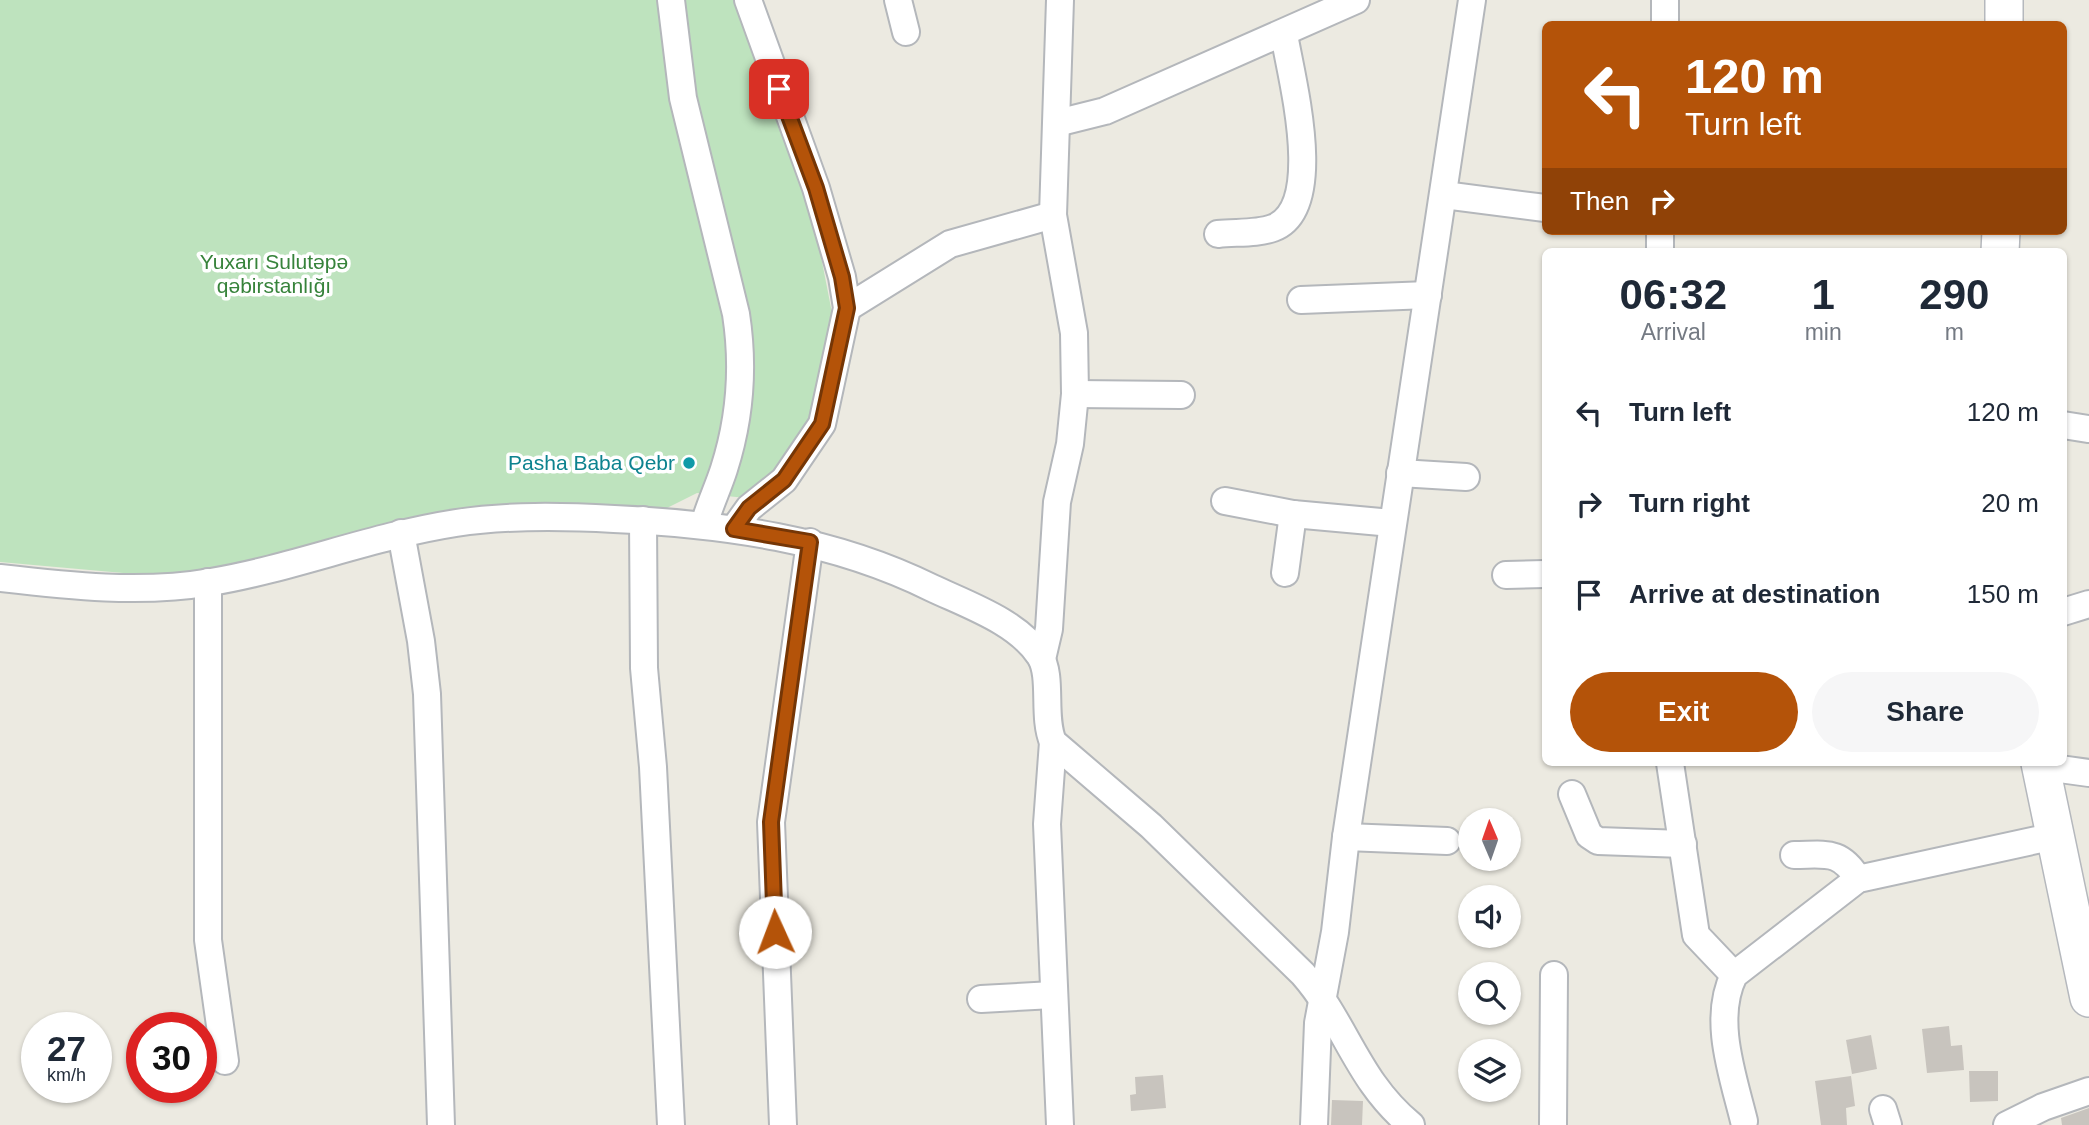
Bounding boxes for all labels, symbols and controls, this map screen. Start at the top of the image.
icon: left [1570,49,1661,140]
text: 120 m [1685,49,1824,103]
pin [749,59,809,119]
icon: arrive [760,70,798,108]
text: Turn left [1685,106,1801,142]
icon: right [1643,182,1681,220]
text: Then [1570,186,1629,216]
park label: Yuxarı Sulutəpə qəbirstanlığı [200,250,348,297]
text: 06:32 [1620,271,1727,318]
text: 1 [1811,271,1835,318]
text: 290 [1919,271,1989,318]
text: Arrival [1641,319,1706,345]
text: min [1805,319,1842,345]
text: m [1945,319,1964,345]
icon: left [1570,394,1608,432]
text: Turn left [1629,397,1731,427]
text: 120 m [1967,397,2039,427]
place label: Pasha Baba Qebr [508,451,675,474]
marker: Pasha Baba Qebr [681,455,697,471]
icon: right [1570,485,1608,523]
text: Turn right [1629,488,1750,518]
text: 20 m [1981,488,2039,518]
icon: arrive [1570,576,1608,614]
text: Arrive at destination [1629,579,1880,609]
text: 150 m [1967,579,2039,609]
button: Exit [1570,672,1798,752]
button: Share [1812,672,2039,752]
north arrow [1458,808,1521,872]
map controls [1458,808,1521,1102]
button: sound [1458,885,1521,948]
position arrow [738,895,812,969]
button: search [1458,962,1521,1025]
speed limit sign: 30 [126,1012,217,1103]
text: 27 [47,1029,86,1068]
button: layers [1458,1039,1521,1102]
text: km/h [47,1065,86,1085]

